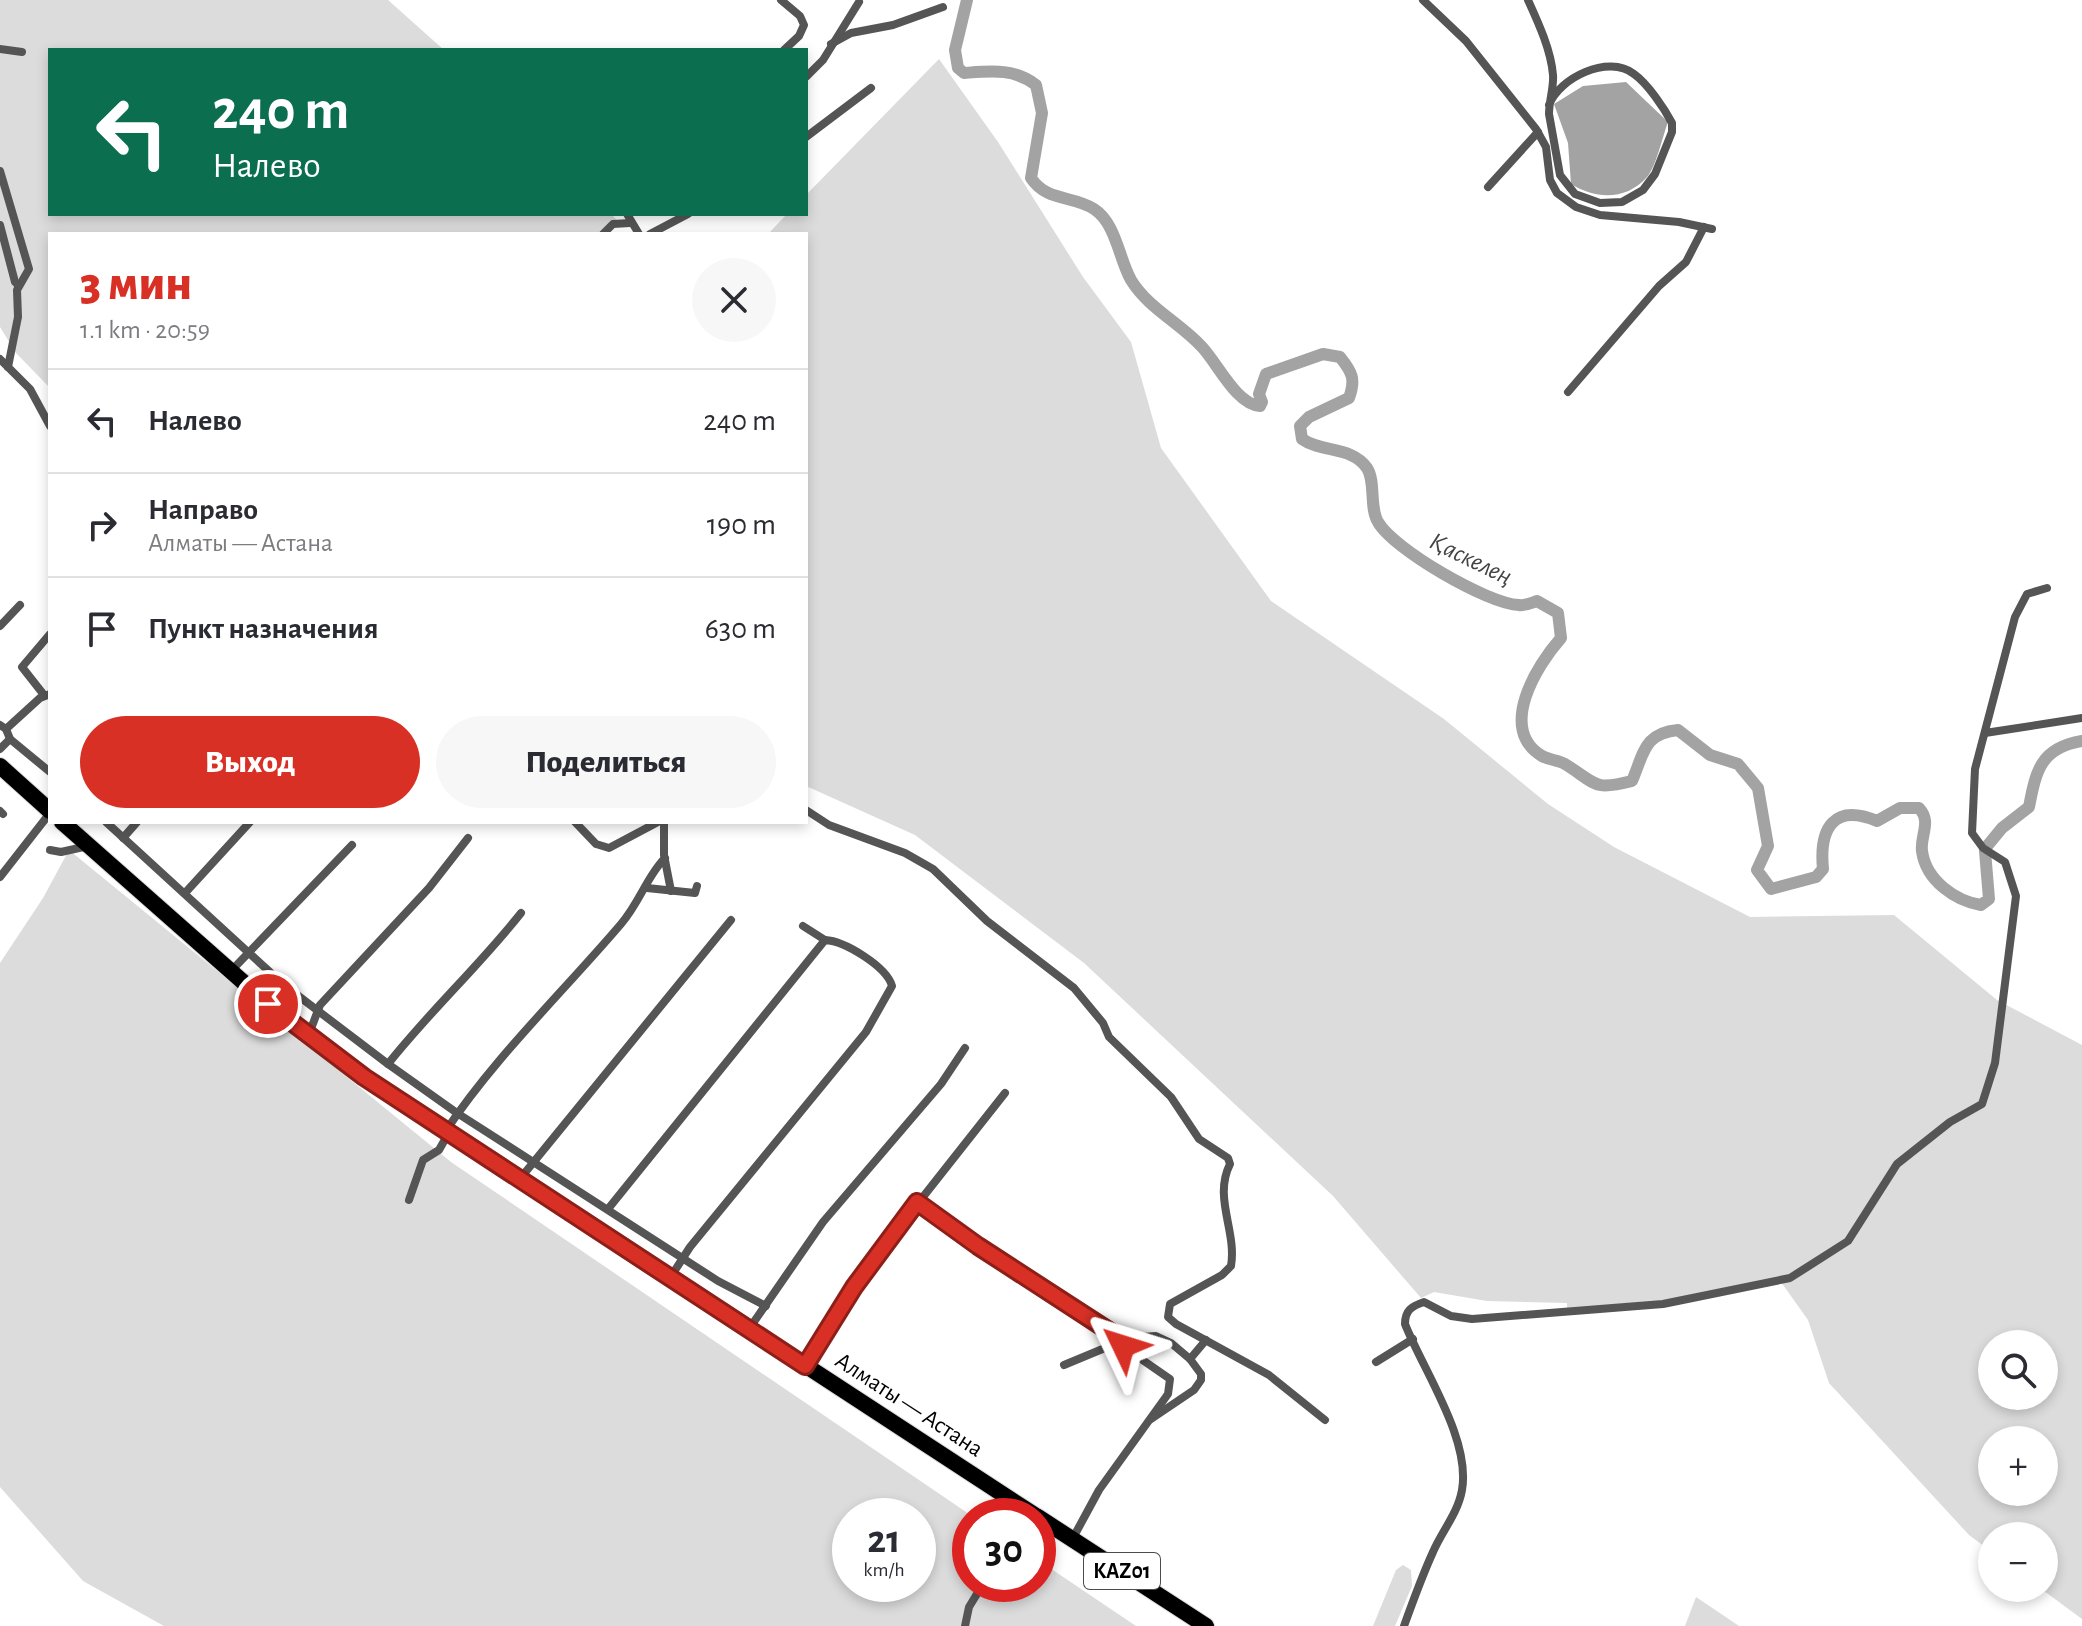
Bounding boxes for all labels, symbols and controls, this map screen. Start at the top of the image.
icon: left [80,80,184,184]
text: 240 m [212,83,349,139]
text: Налево [212,148,321,184]
button: close [692,258,776,342]
text: 3 мин [80,261,192,309]
text: 1.1 km · 20:59 [80,317,210,343]
icon: left [80,399,124,443]
text: Налево [148,406,242,436]
text: 240 m [703,406,776,436]
text: Направо [148,495,258,525]
icon: right [80,503,124,547]
text: 190 m [707,510,776,540]
water label: Қаскелең [1426,528,1516,590]
text: Алматы — Астана [148,530,333,556]
icon: arrive [80,607,124,651]
text: Пункт назначения [148,614,379,644]
text: 630 m [705,614,776,644]
button: Выход [80,716,420,808]
button: Поделиться [436,716,776,808]
pin [234,970,302,1038]
icon: arrive [246,982,290,1026]
position arrow [1081,1304,1165,1388]
map controls [1978,1330,2058,1602]
button: search [1978,1330,2058,1410]
street label: Алматы — Астана [831,1348,987,1462]
button: + [1978,1426,2058,1506]
speed limit sign: 30 [952,1498,1056,1602]
text: 21 [867,1520,901,1560]
button: − [1978,1522,2058,1602]
road number: KАZ01 [1084,1553,1160,1589]
text: km/h [863,1560,905,1580]

